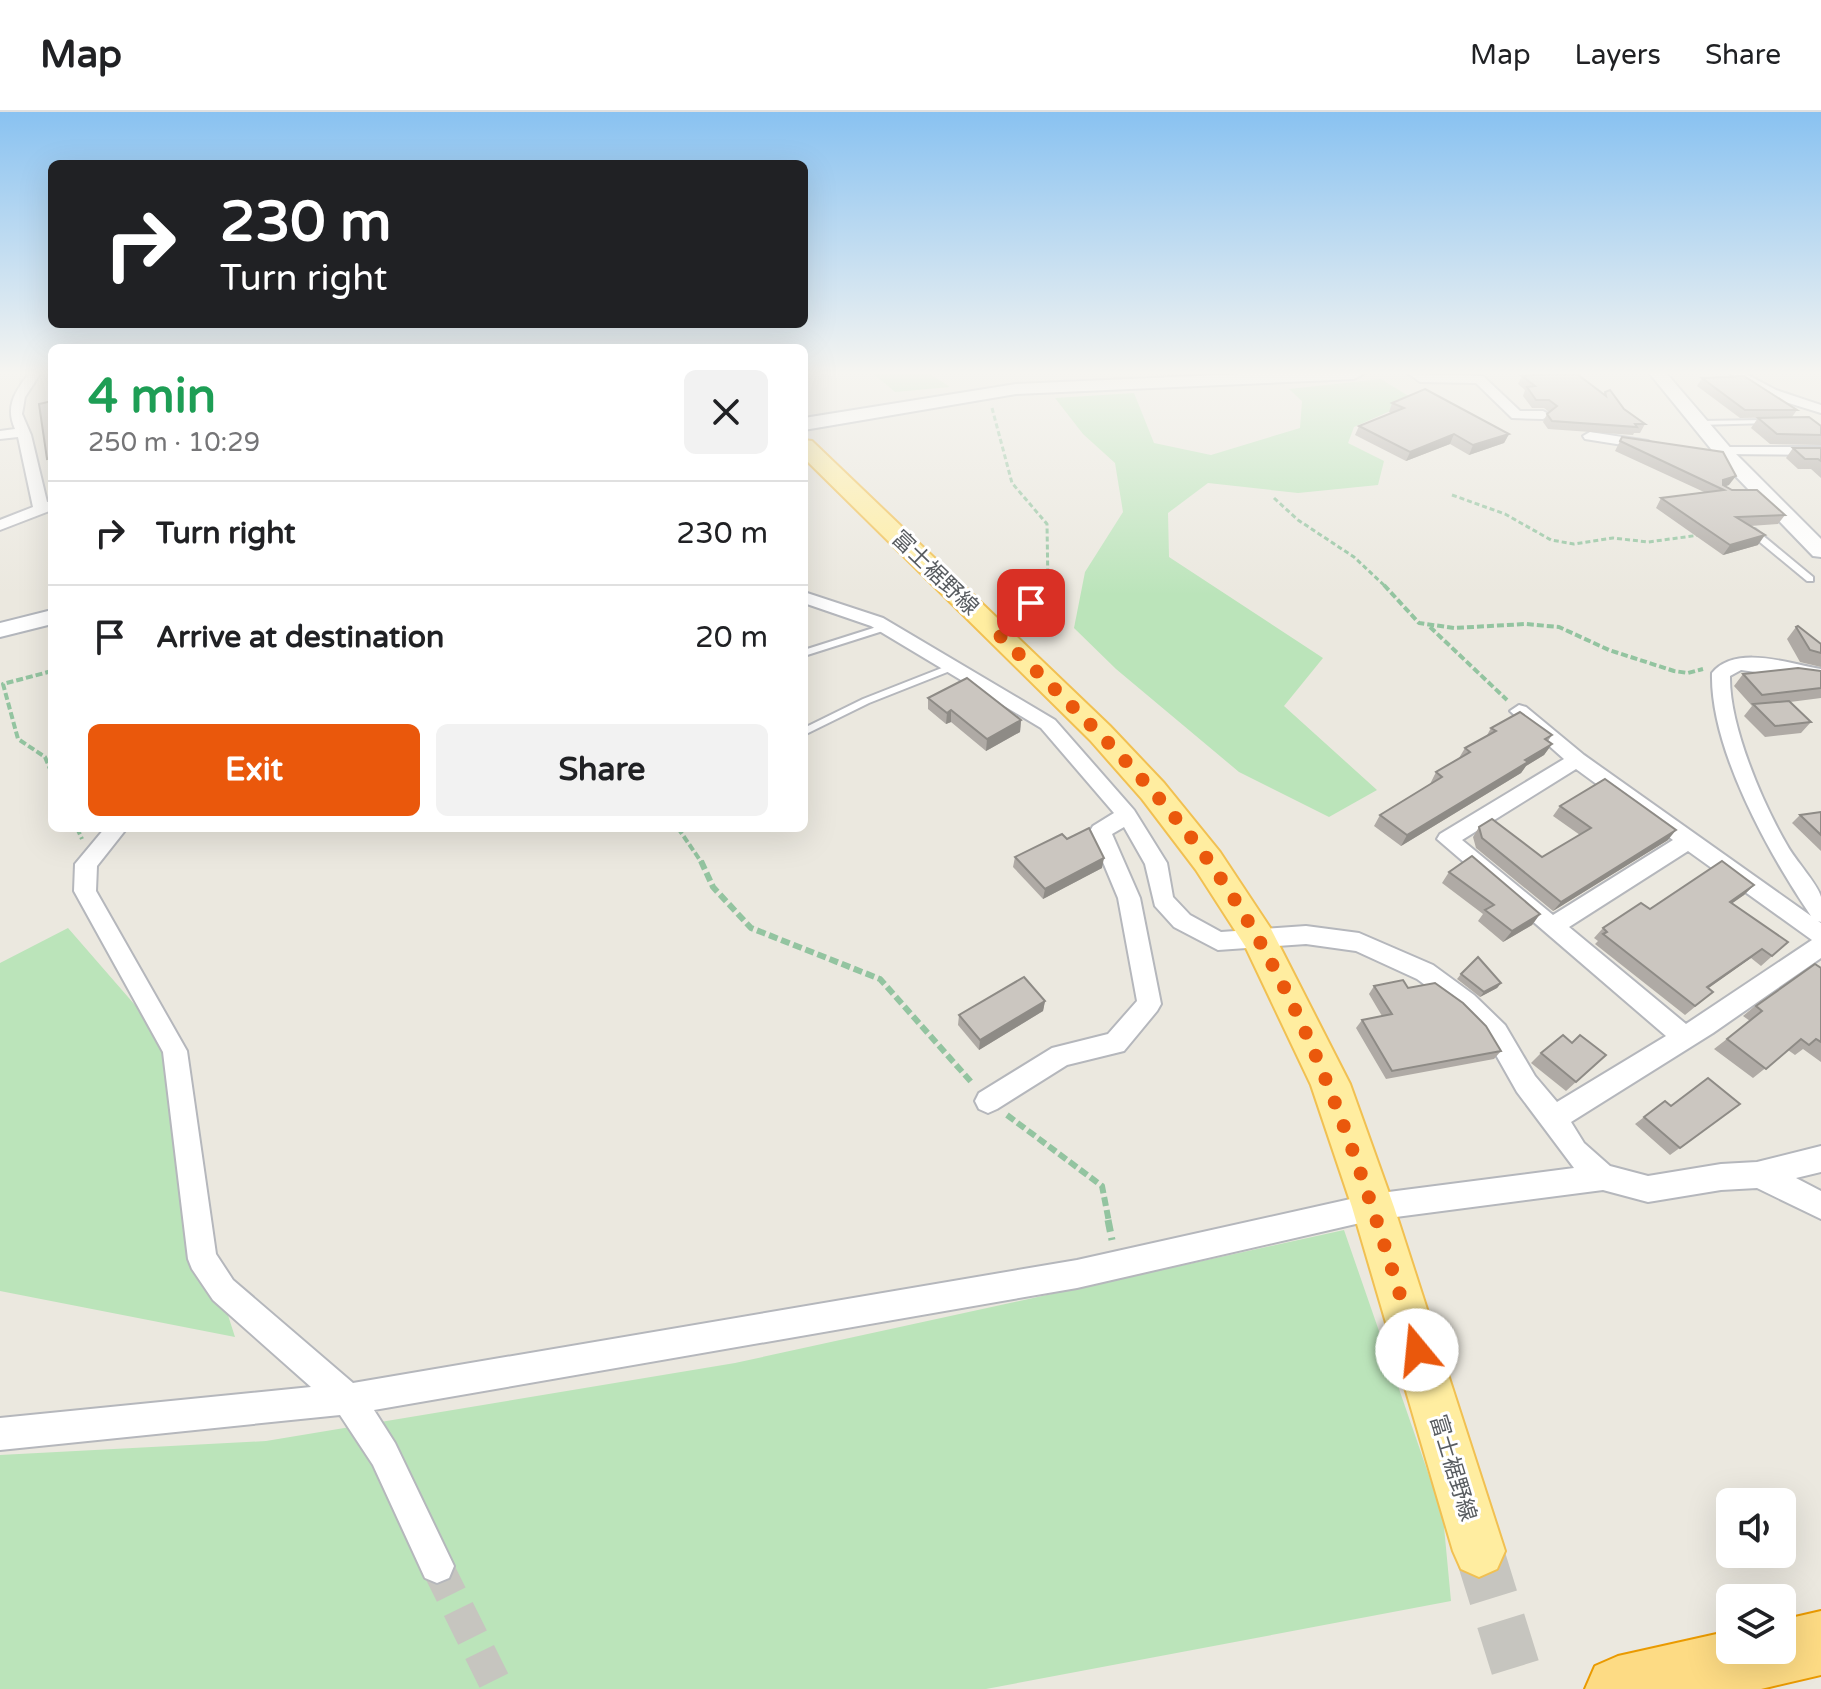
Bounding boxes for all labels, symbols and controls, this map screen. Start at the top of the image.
text: Map [40,32,122,78]
text: Map [1470,38,1531,72]
text: Layers [1575,38,1661,72]
text: Share [1705,38,1781,72]
text: 230 m [220,189,391,256]
icon: right [88,192,192,296]
text: Turn right [220,257,387,300]
text: 4 min [88,368,216,426]
button: close [684,370,768,454]
text: 250 m · 10:29 [88,427,260,458]
icon: right [88,511,132,555]
text: Turn right [156,515,296,552]
text: 230 m [676,515,768,552]
street label: 富士裾野線 [886,525,984,621]
pin [997,569,1065,637]
icon: arrive [1009,581,1053,625]
icon: arrive [88,615,132,659]
text: Arrive at destination [156,619,444,656]
text: 20 m [695,619,768,656]
button: Exit [88,724,420,816]
button: Share [436,724,768,816]
position arrow [1375,1308,1459,1392]
street label: 富士裾野線 [1424,1412,1482,1524]
map controls [1716,1488,1796,1664]
button: sound [1716,1488,1796,1568]
button: layers [1716,1584,1796,1664]

